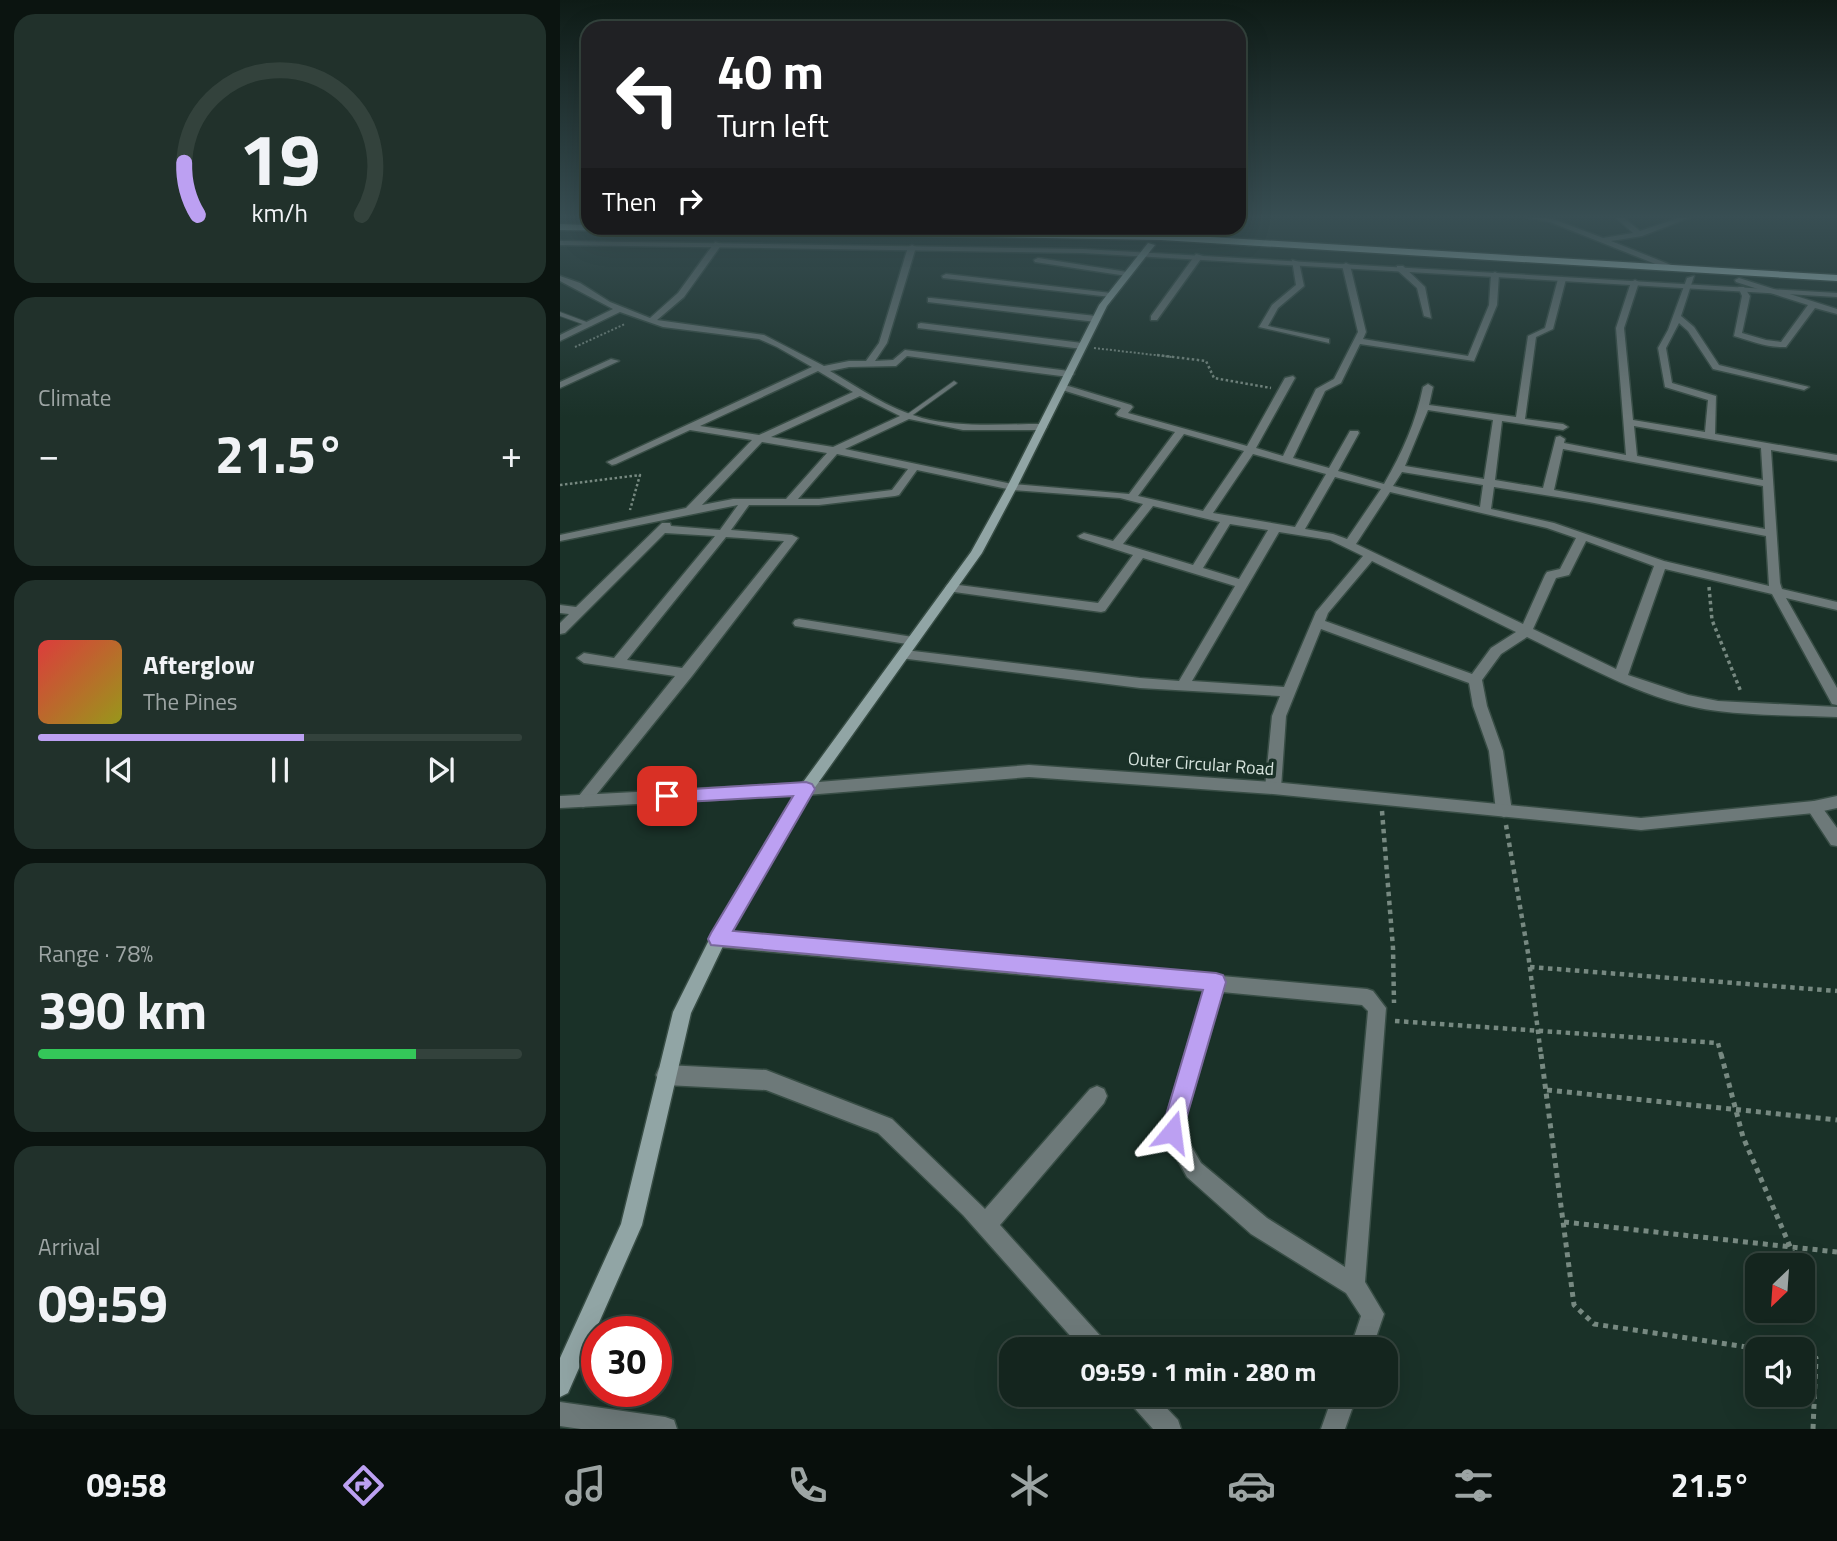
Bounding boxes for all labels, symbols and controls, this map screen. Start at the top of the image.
text: 40 m [717,33,824,108]
icon: left [602,49,693,140]
text: Turn left [717,101,829,149]
text: 19 [239,103,321,213]
text: Then [602,182,657,221]
icon: right [671,182,709,220]
text: km/h [252,193,308,231]
text: Climate [38,380,111,415]
text: 21.5° [215,414,345,493]
text: − [38,425,59,483]
text: + [501,425,522,483]
text: Afterglow [143,645,255,684]
text: The Pines [143,684,237,719]
street label: Outer Circular Road [1127,745,1275,782]
icon: previous [100,751,138,789]
icon: pause [261,751,299,789]
icon: next [422,751,460,789]
pin [637,766,697,826]
icon: arrive [648,777,686,815]
text: Range · 78% [38,936,153,971]
text: 390 km [38,970,207,1049]
position arrow [1135,1095,1209,1169]
text: Arrival [38,1229,100,1264]
north arrow [1745,1253,1815,1323]
map controls [1745,1253,1815,1407]
text: 09:59 [38,1263,168,1342]
speed limit sign: 30 [581,1316,672,1407]
button: sound [1745,1337,1815,1407]
text: 09:59 · 1 min · 280 m [1081,1352,1316,1391]
text: 09:58 [86,1461,166,1509]
icon: directions [339,1461,388,1510]
icon: music [561,1461,610,1510]
icon: phone [783,1461,832,1510]
icon: climate [1005,1461,1054,1510]
icon: car [1227,1461,1276,1510]
icon: filters [1449,1461,1498,1510]
text: 21.5° [1671,1461,1751,1509]

